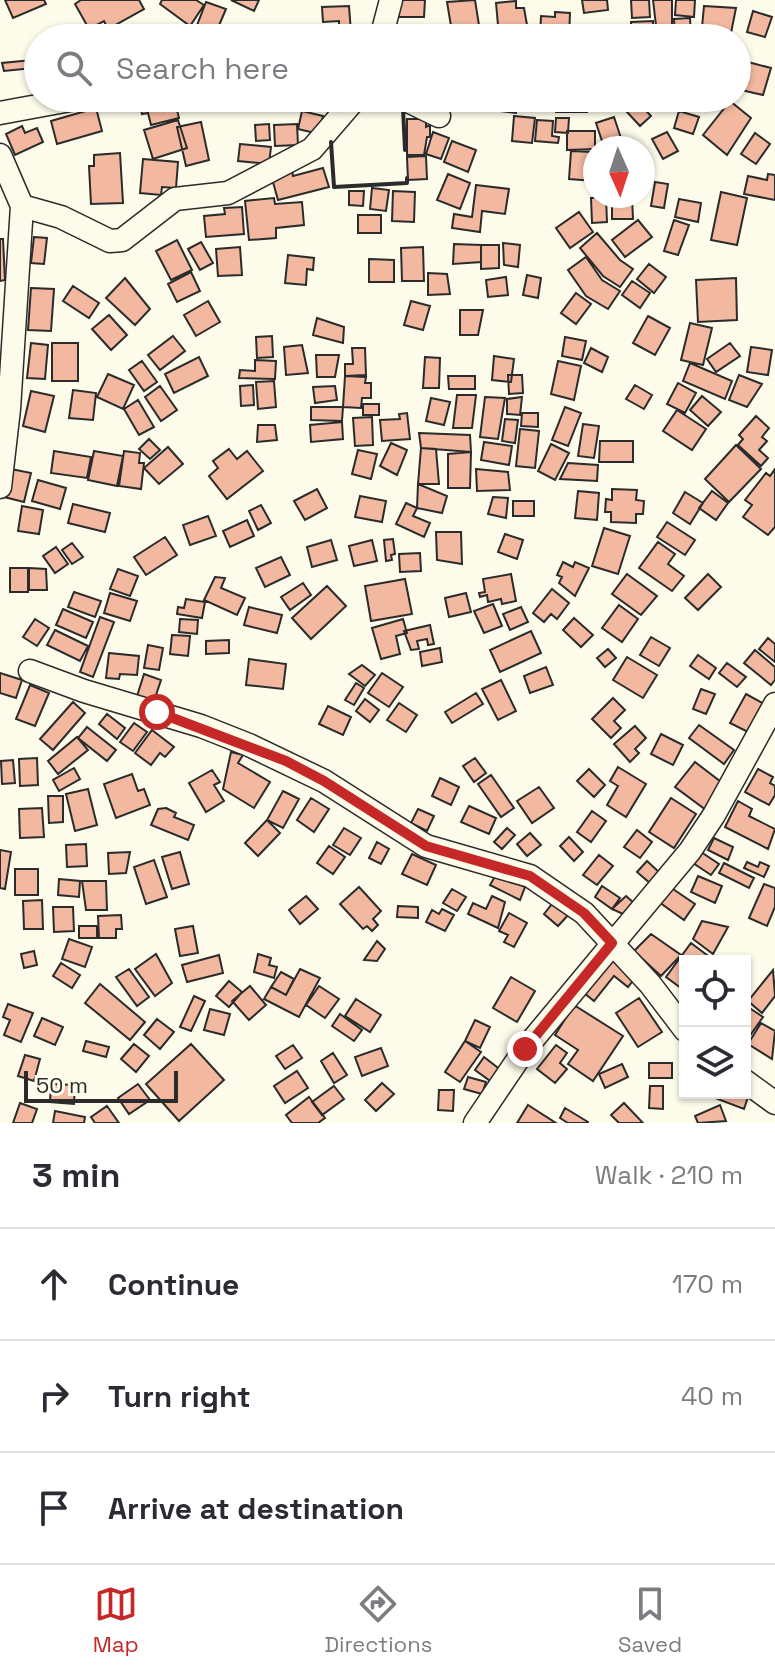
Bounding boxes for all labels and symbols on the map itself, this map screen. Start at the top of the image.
north arrow [583,136,655,208]
route start [139,694,175,730]
route end [507,1031,543,1067]
scale bar [24,1067,178,1103]

